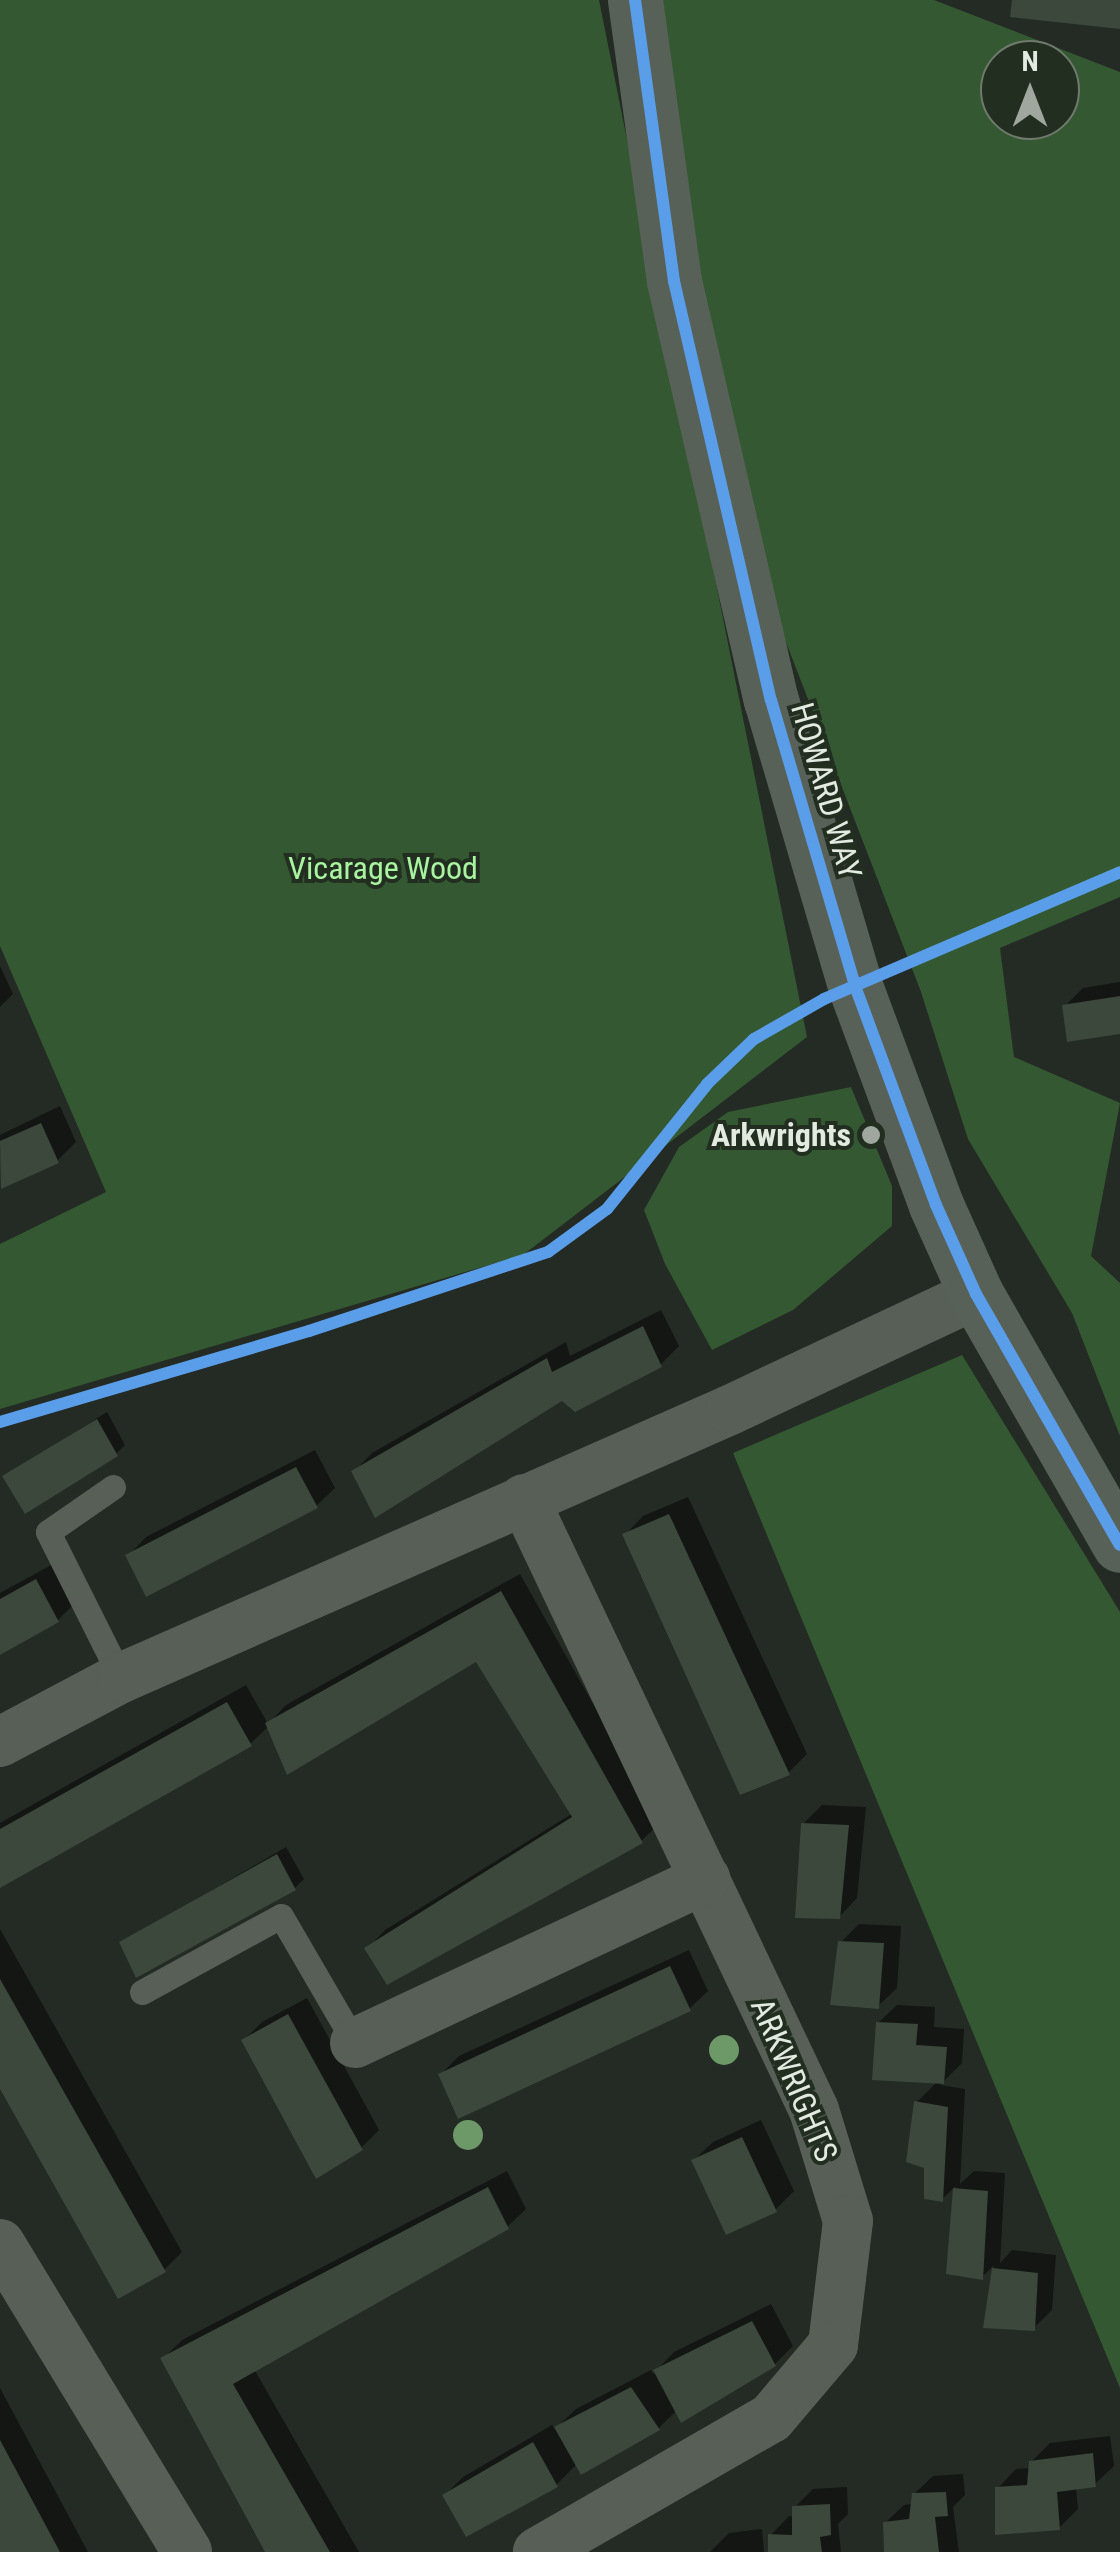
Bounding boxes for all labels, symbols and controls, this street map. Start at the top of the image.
north arrow [980,40,1080,140]
text: N [1021,45,1039,78]
street label: HOWARD WAY [783,699,869,883]
park label: Vicarage Wood [288,849,478,887]
place label: Arkwrights [711,1116,851,1154]
marker: Arkwrights [860,1124,882,1146]
street label: ARKWRIGHTS [742,1993,846,2167]

